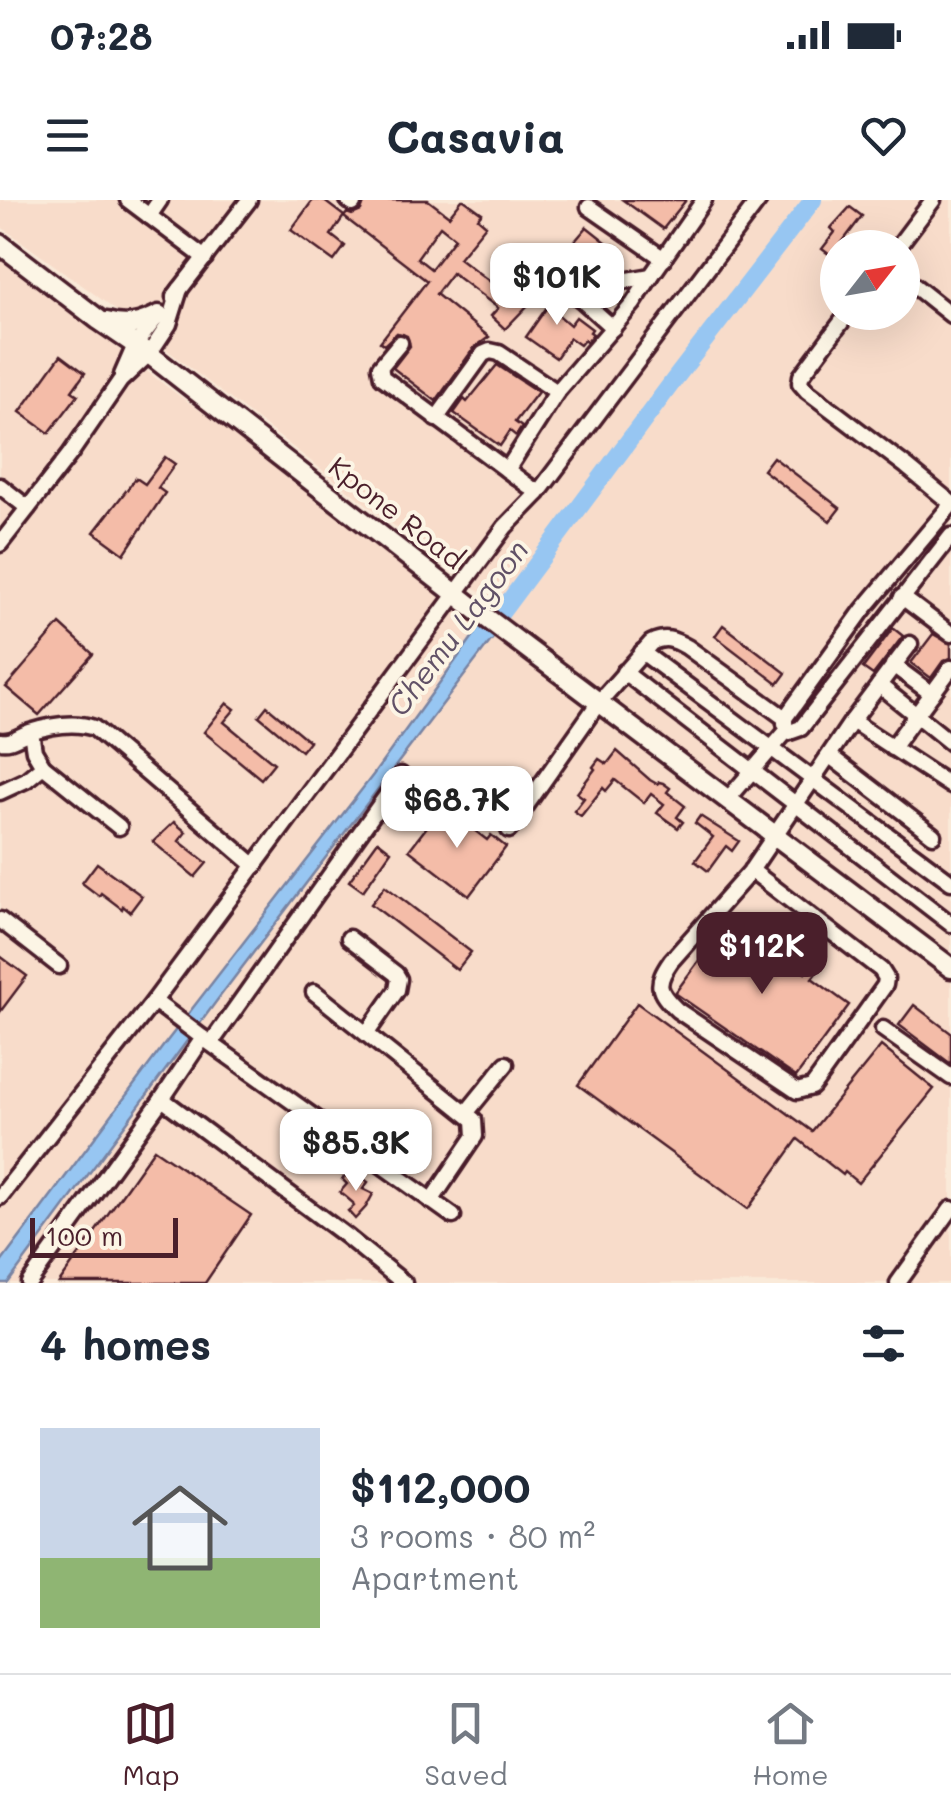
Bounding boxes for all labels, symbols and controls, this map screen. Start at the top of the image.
text: 07:28 [50,10,152,60]
text: Casavia [386,106,565,164]
icon: menu [40,108,95,163]
icon: heart [856,108,911,163]
north arrow [820,230,920,330]
map controls [820,230,920,330]
pin: $101K [487,243,627,328]
text: $101K [512,254,602,296]
street label: Kpone Road [322,448,472,576]
water label: Chemu Lagoon [378,531,536,723]
pin: $68.7K [376,766,538,851]
text: $68.7K [403,777,511,819]
pin: $112K [692,912,832,997]
text: $112K [718,923,806,965]
pin: $85.3K [275,1109,437,1194]
text: $85.3K [302,1120,410,1162]
scale bar [30,1213,178,1258]
text: 100 m [45,1217,123,1253]
text: 4 homes [40,1316,211,1371]
icon: filters [856,1316,911,1371]
text: $112,000 [350,1459,531,1514]
icon: home [120,1468,240,1588]
text: 3 rooms · 80 m² [350,1514,595,1556]
text: Apartment [350,1556,519,1598]
tab: Map [122,1696,179,1792]
tab: Saved [424,1696,507,1792]
tab: Home [752,1696,829,1792]

